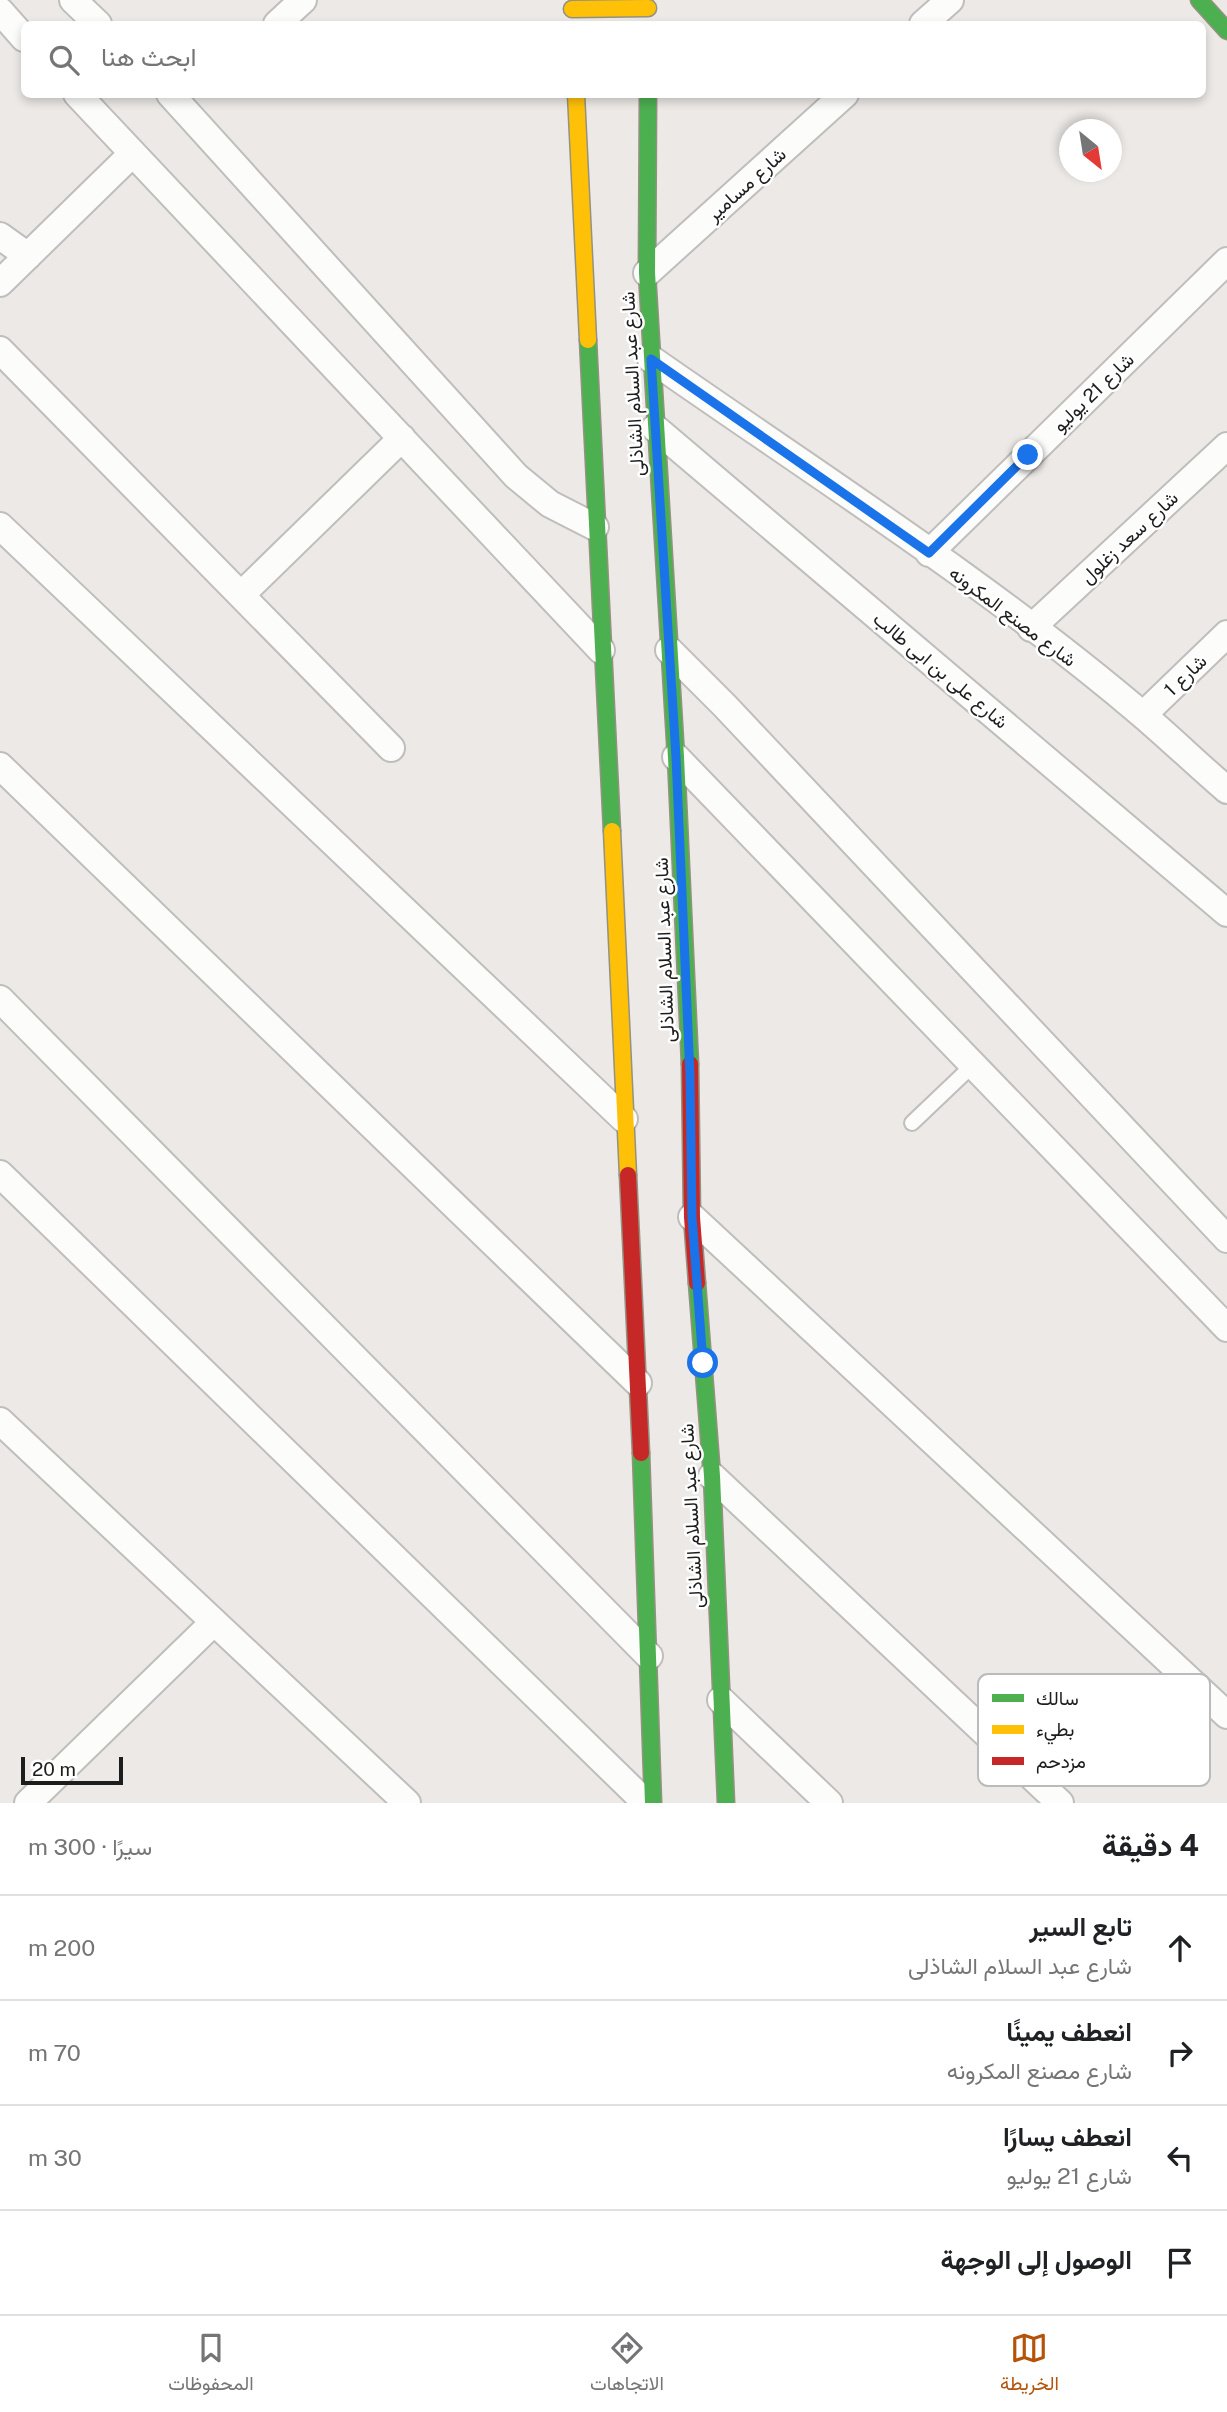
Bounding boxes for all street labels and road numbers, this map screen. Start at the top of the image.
street label: شارع مسامير [701,143,791,227]
street label: شارع عبد السلام الشاذلى [616,291,650,477]
street label: شارع 21 يوليو [1048,348,1139,437]
street label: شارع سعد زغلول [1076,486,1184,589]
street label: شارع مصنع المكرونه [943,561,1081,673]
street label: شارع على بن ابى طالب [868,607,1013,734]
street label: شارع 1 [1159,650,1212,702]
street label: شارع عبد السلام الشاذلى [650,857,680,1043]
street label: شارع عبد السلام الشاذلى [675,1423,709,1609]

